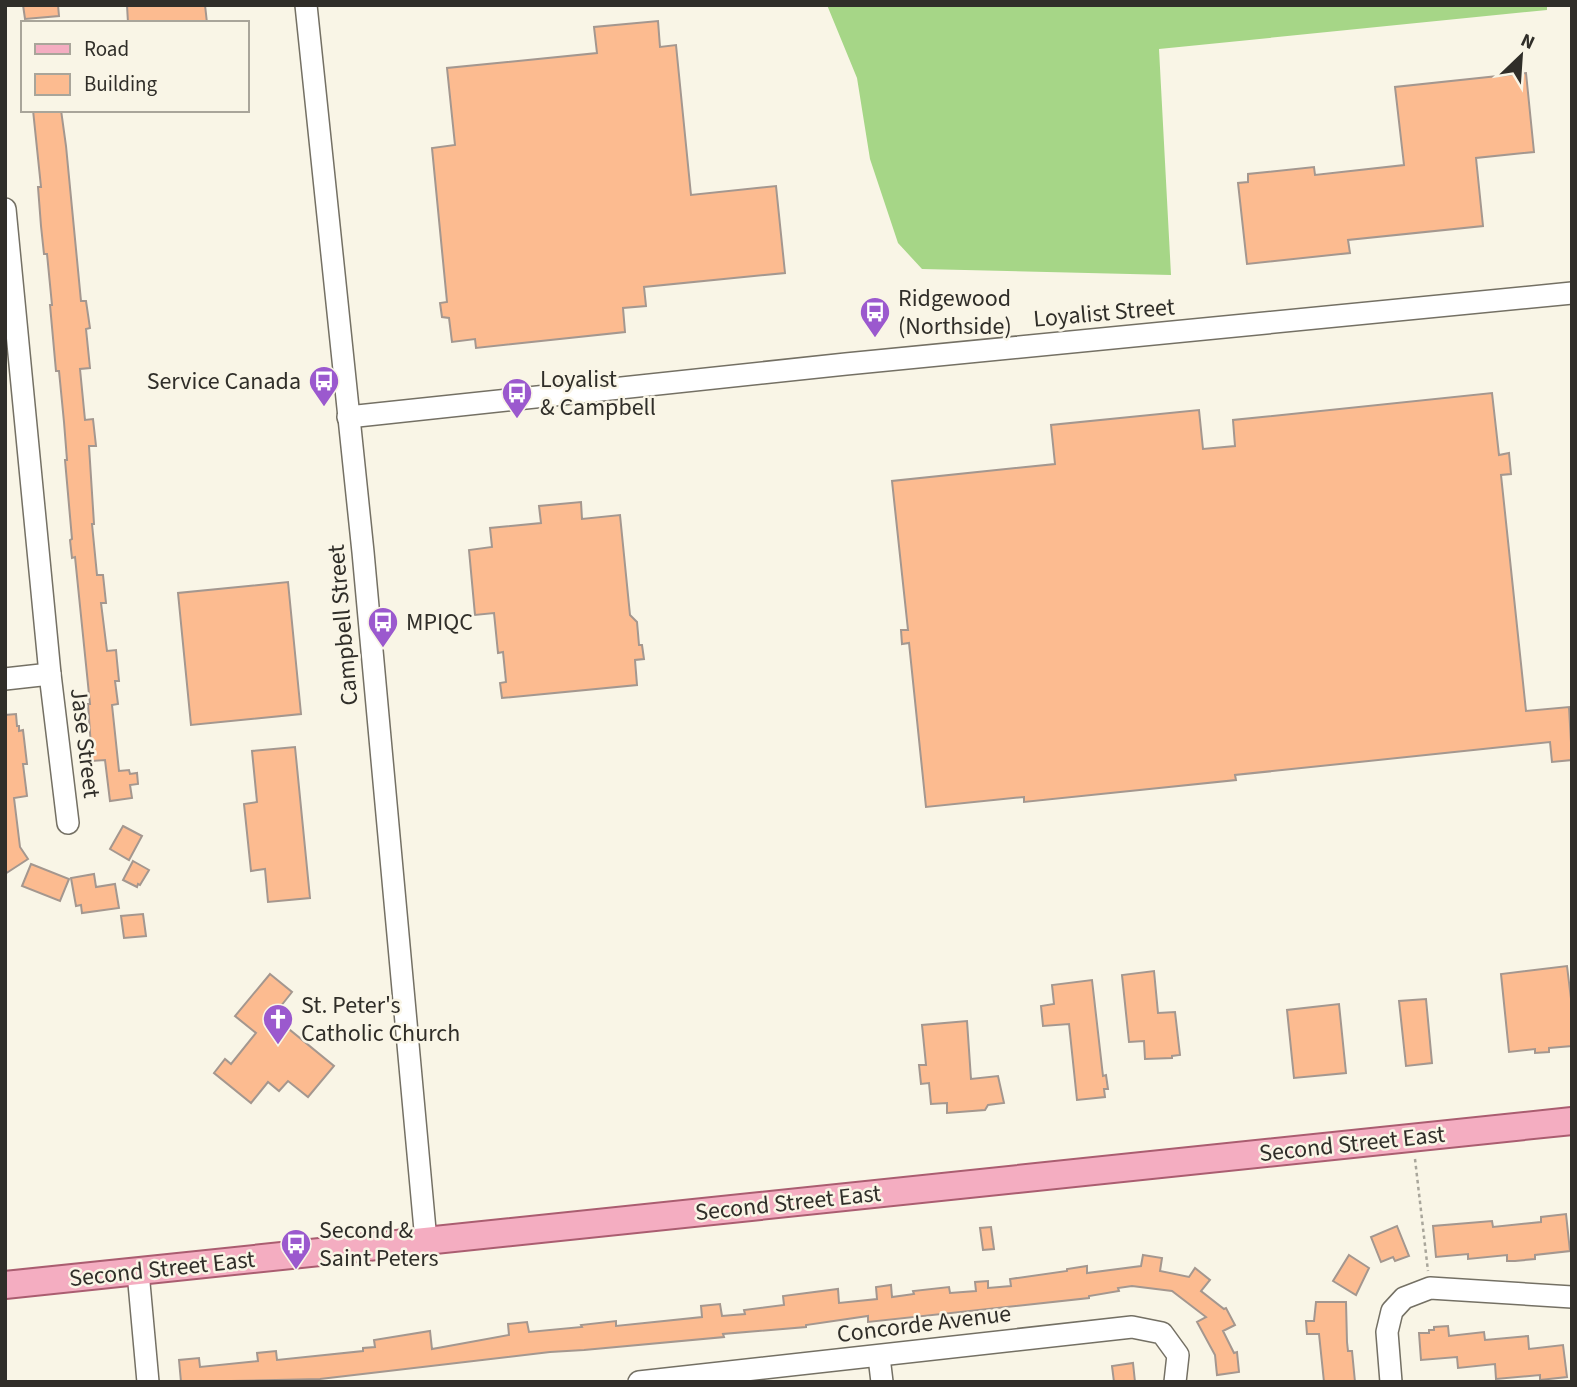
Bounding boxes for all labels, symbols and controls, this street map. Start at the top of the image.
legend [21,21,248,112]
north arrow [1486,21,1556,91]
text: N [1516,27,1539,57]
text: Road [84,34,129,64]
text: Building [84,69,158,99]
place label: Ridgewood (Northside) [898,281,1012,344]
street label: Loyalist Street [1032,289,1176,337]
bus stop icon: Ridgewood (Northside) [858,295,892,339]
place label: Loyalist & Campbell [540,362,656,425]
place label: Service Canada [147,364,301,399]
bus stop icon: Service Canada [307,364,341,408]
bus stop icon: Loyalist & Campbell [500,376,534,420]
street label: Campbell Street [319,543,367,707]
bus stop icon: MPIQC [366,605,400,649]
place label: MPIQC [406,605,473,640]
street label: Jase Street [61,686,109,800]
place label: St. Peter's Catholic Church [301,988,460,1051]
church icon: St. Peter's Catholic Church [261,1002,295,1046]
street label: Second Street East [1257,1117,1447,1171]
street label: Second Street East [693,1176,883,1230]
place label: Second & Saint Peters [319,1213,439,1276]
bus stop icon: Second & Saint Peters [279,1227,313,1271]
street label: Second Street East [67,1242,257,1296]
street label: Concorde Avenue [835,1296,1013,1352]

